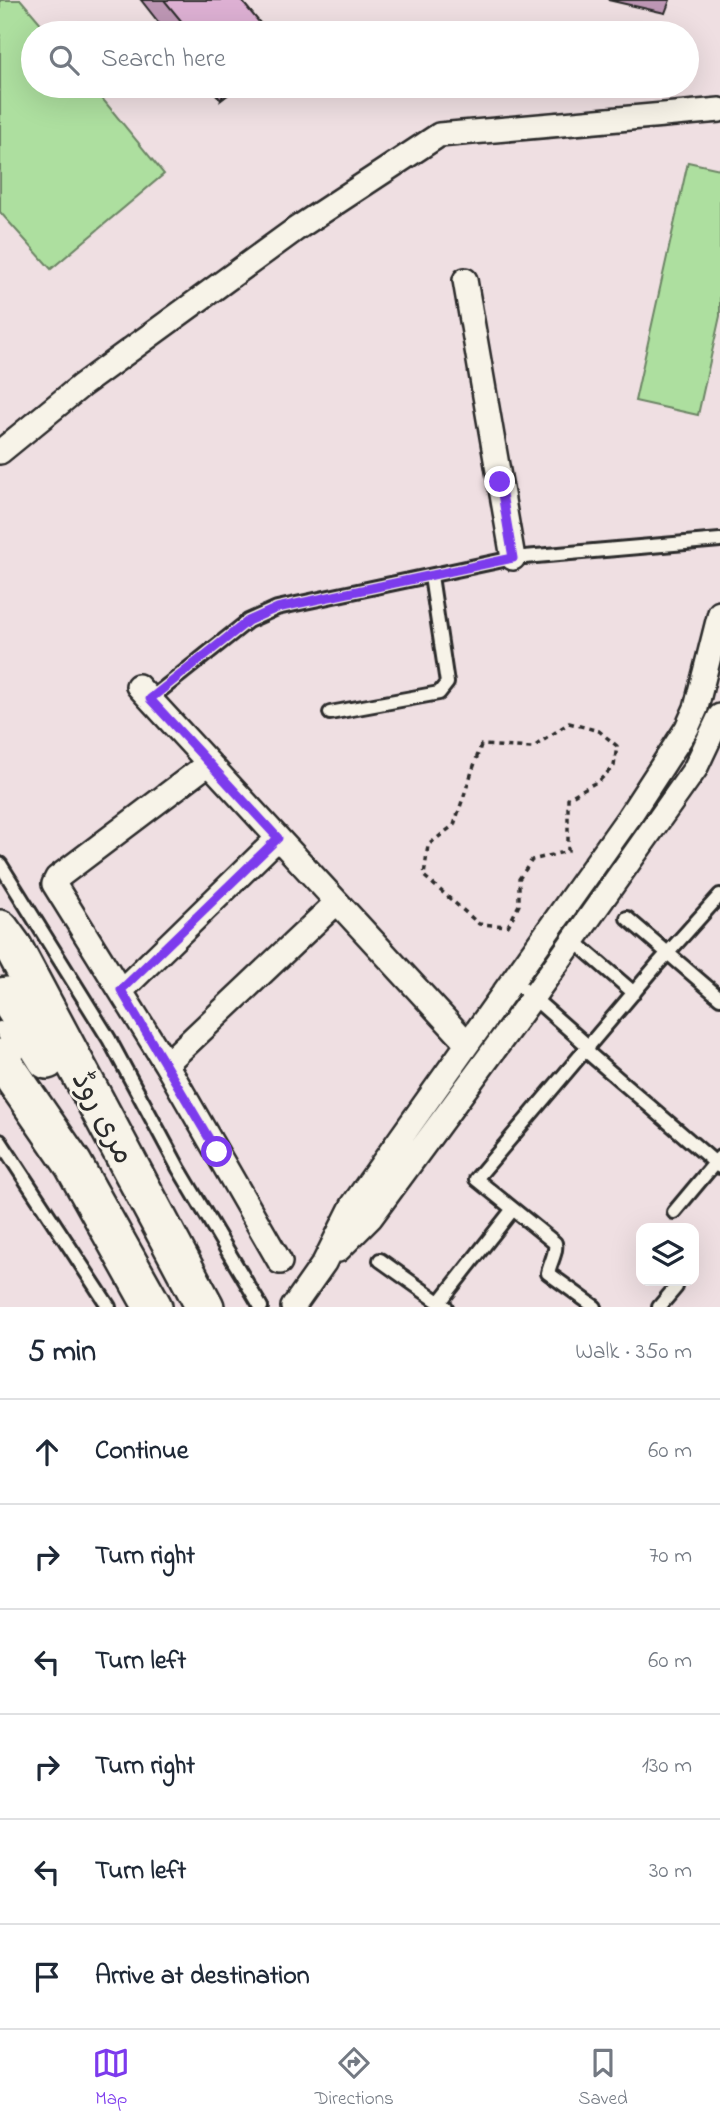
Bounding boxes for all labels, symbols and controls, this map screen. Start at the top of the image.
search box [21,21,699,98]
icon: search [45,41,83,79]
text: Search here [101,41,226,79]
route end [484,466,515,497]
street label: مری روڈ [58,1064,144,1173]
route start [201,1136,232,1167]
map controls [636,1223,699,1286]
button: layers [636,1223,699,1286]
text: 5 min [28,1331,96,1375]
text: Walk · 350 m [575,1336,692,1369]
icon: ahead [28,1433,66,1471]
text: Continue [95,1433,188,1471]
text: 60 m [648,1435,692,1468]
icon: right [28,1538,66,1576]
text: Turn right [95,1538,195,1576]
text: 70 m [649,1540,692,1573]
icon: left [28,1643,66,1681]
text: Turn left [95,1643,186,1681]
text: 60 m [648,1645,692,1678]
icon: right [28,1748,66,1786]
text: Turn right [95,1748,195,1786]
text: 130 m [642,1750,692,1783]
icon: left [28,1853,66,1891]
text: Turn left [95,1853,186,1891]
text: 30 m [649,1855,692,1888]
icon: arrive [28,1958,66,1996]
text: Arrive at destination [95,1958,310,1996]
tab: Map [92,2044,130,2113]
tab: Directions [315,2044,394,2113]
tab: Saved [578,2044,628,2113]

